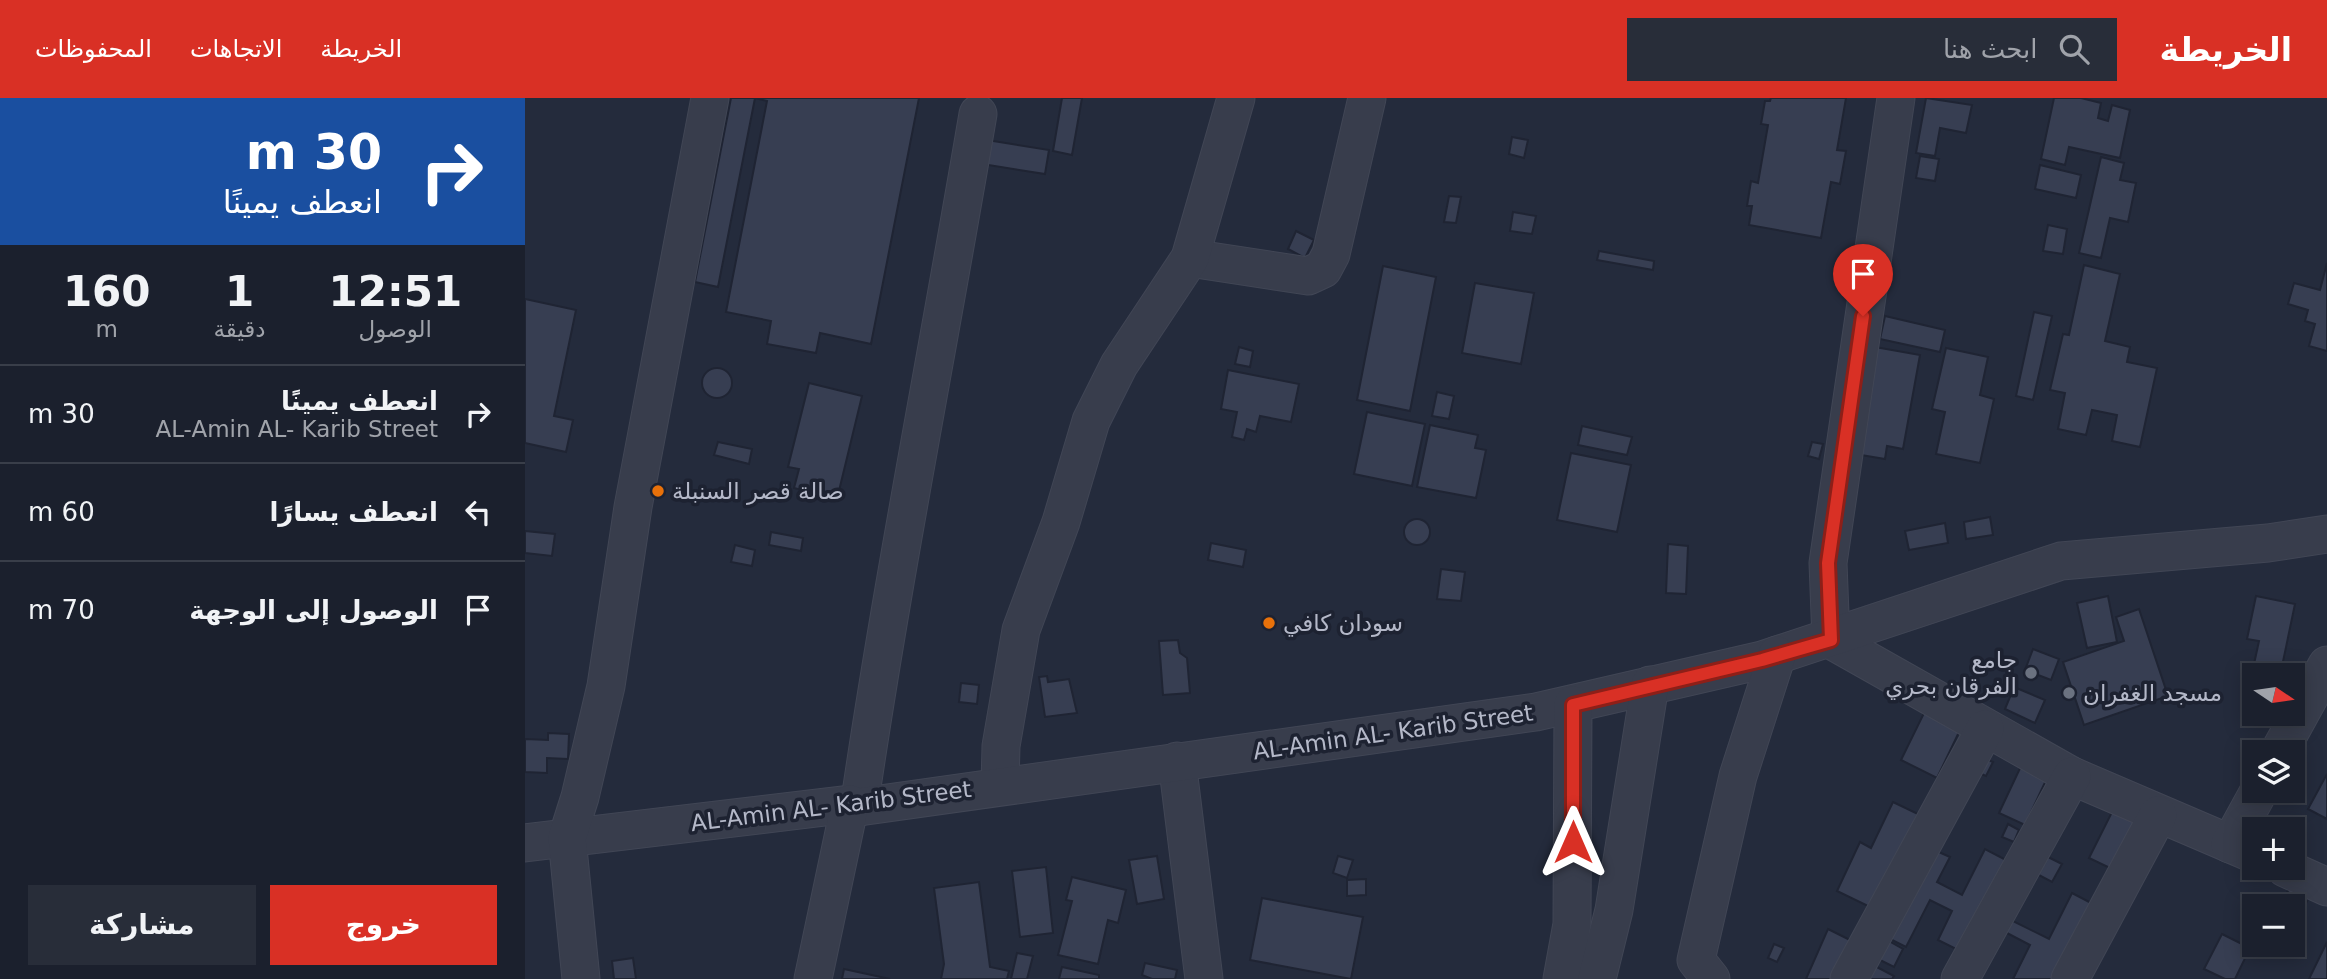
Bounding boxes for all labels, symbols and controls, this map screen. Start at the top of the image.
search box [1627,18,2117,81]
icon: search [2055,30,2093,68]
text: الخريطة [2159,30,2292,69]
text: ابحث هنا [1943,34,2037,64]
text: المحفوظات [35,35,152,63]
text: الاتجاهات [190,35,282,63]
text: الخريطة [320,35,402,63]
text: 30 m [246,124,382,181]
icon: right [406,126,497,217]
text: انعطف يمينًا [223,183,382,221]
pin [1833,244,1893,316]
icon: arrive [1844,255,1882,293]
text: 160 [63,267,151,316]
text: 1 [225,267,254,316]
text: 12:51 [328,267,462,316]
text: m [96,316,118,342]
text: دقيقة [213,316,266,342]
text: الوصول [359,316,432,342]
text: انعطف يمينًا [281,386,438,416]
icon: right [459,395,497,433]
text: 30 m [28,399,95,429]
text: AL-Amin AL- Karib Street [155,416,438,442]
place label: صالة قصر السنبلة [672,478,844,505]
marker: صالة قصر السنبلة [650,483,666,499]
icon: left [459,493,497,531]
text: 60 m [28,497,95,527]
text: انعطف يسارًا [269,497,438,527]
icon: arrive [459,591,497,629]
text: 70 m [28,595,95,625]
text: الوصول إلى الوجهة [189,595,438,625]
place label: سودان كافي [1283,610,1403,637]
marker: سودان كافي [1261,615,1277,631]
place label: جامع الفرقان بحري [1885,647,2017,700]
north arrow [2242,663,2305,726]
map controls [2242,663,2305,957]
marker: جامع الفرقان بحري [2023,665,2039,681]
place label: مسجد الغفران [2083,680,2222,707]
marker: مسجد الغفران [2061,685,2077,701]
street label: AL-Amin AL- Karib Street [1251,699,1535,765]
button: layers [2242,740,2305,803]
street label: AL-Amin AL- Karib Street [689,776,973,836]
position arrow [1536,805,1610,879]
button: + [2242,817,2305,880]
button: مشاركة [28,885,256,965]
button: خروج [270,885,497,965]
button: − [2242,894,2305,957]

